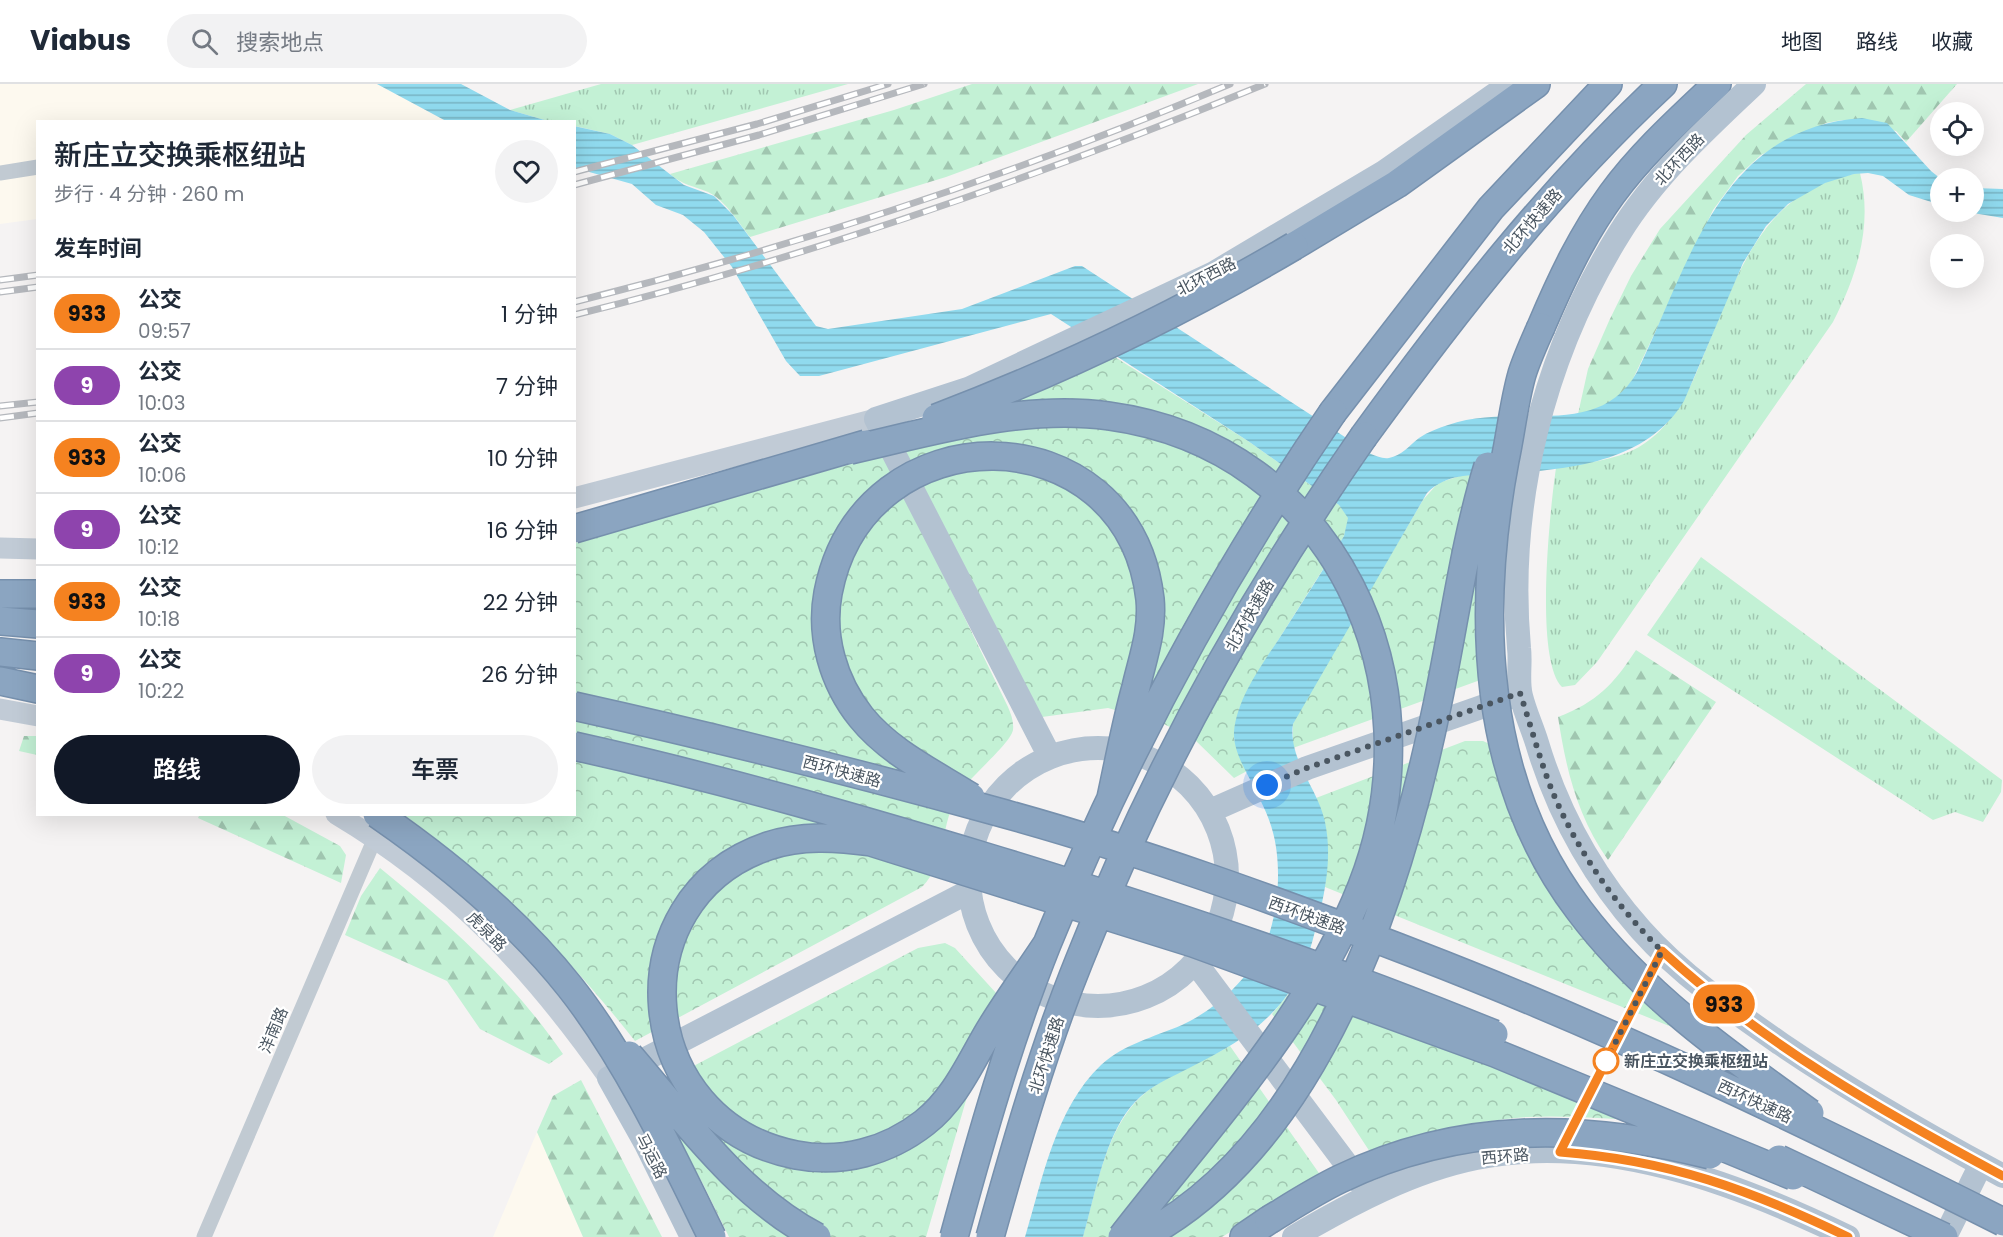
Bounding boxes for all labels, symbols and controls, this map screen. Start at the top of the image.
search box [167,14,587,68]
text: Viabus [30,21,131,60]
icon: search [188,25,221,58]
text: 搜索地点 [236,27,324,58]
text: 地图 [1781,27,1823,56]
text: 路线 [1856,27,1898,56]
text: 收藏 [1931,27,1973,56]
map controls [1930,102,1984,288]
button: locate [1930,102,1984,156]
street label: 北环西路 [1649,128,1710,191]
text: 新庄立交换乘枢纽站 [54,136,306,175]
button: heart [495,140,558,203]
button: + [1930,168,1984,222]
text: 步行 · 4 分钟 · 260 m [54,180,244,208]
street label: 北环快速路 [1497,184,1567,259]
text: 发车时间 [54,233,142,264]
button: − [1930,234,1984,288]
street label: 北环西路 [1172,252,1240,301]
text: 公交 [138,284,182,315]
text: 933 [68,299,106,328]
text: 1 分钟 [501,299,558,330]
text: 09:57 [138,317,191,345]
text: 公交 [138,356,182,387]
text: 9 [81,371,93,400]
text: 7 分钟 [496,371,558,402]
text: 10:03 [138,389,186,417]
text: 公交 [138,428,182,459]
text: 933 [68,443,106,472]
text: 10 分钟 [487,443,558,474]
text: 10:06 [138,461,186,489]
text: 公交 [138,500,182,531]
text: 9 [81,515,93,544]
text: 16 分钟 [487,515,558,546]
text: 10:12 [138,533,179,561]
text: 公交 [138,572,182,603]
street label: 北环快速路 [1219,575,1279,656]
text: 933 [68,587,106,616]
text: 22 分钟 [483,587,558,618]
text: 10:18 [138,605,180,633]
text: 公交 [138,644,182,675]
text: 9 [81,659,93,688]
text: 26 分钟 [482,659,558,690]
text: 10:22 [138,677,184,705]
button: 路线 [54,735,300,804]
button: 车票 [312,735,558,804]
street label: 西环快速路 [800,750,883,793]
your location [1252,770,1282,800]
street label: 西环快速路 [1265,891,1348,940]
street label: 虎泉路 [462,906,512,956]
line badge: 933 [1690,984,1758,1024]
text: 933 [1705,990,1743,1019]
street label: 洋南路 [253,1004,293,1057]
street label: 北环快速路 [1023,1014,1070,1097]
marker: 新庄立交换乘枢纽站 [1593,1048,1619,1074]
place label: 新庄立交换乘枢纽站 [1624,1050,1768,1073]
street label: 西环快速路 [1714,1074,1796,1129]
street label: 马运路 [630,1130,673,1183]
street label: 西环路 [1480,1143,1530,1170]

